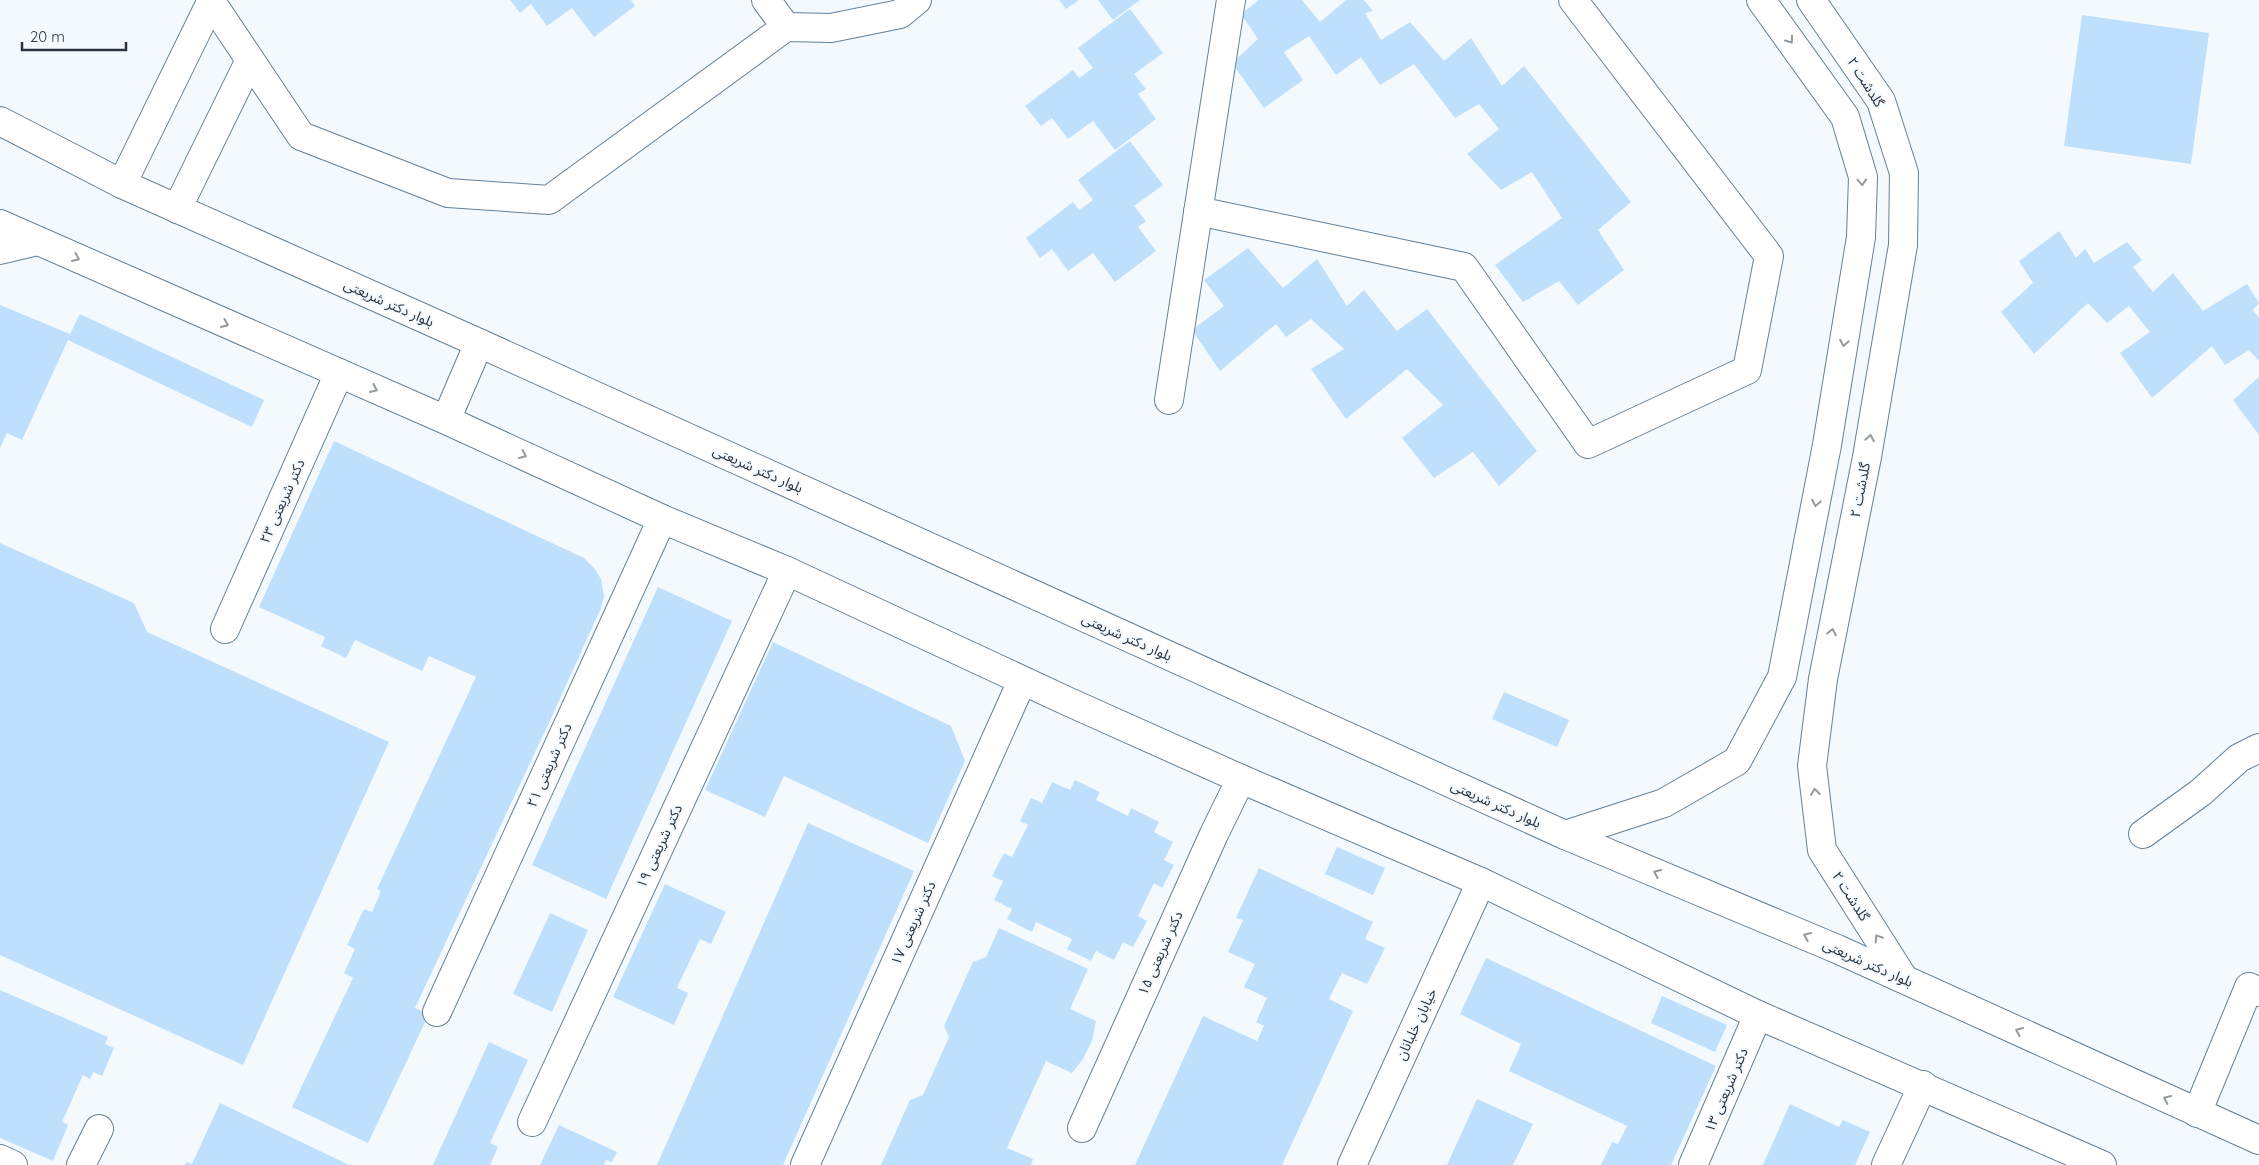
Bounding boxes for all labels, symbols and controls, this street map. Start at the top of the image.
scale bar [22,20,126,52]
text: 20 m [30,27,65,46]
one-way arrow [1784,34,1793,44]
street label: گلدشت ۲ [1844,54,1888,111]
one-way arrow [1857,178,1867,186]
one-way arrow [71,252,80,263]
street label: بلوار دکتر شریعتی [341,275,437,331]
one-way arrow [220,317,229,328]
one-way arrow [1839,339,1849,347]
one-way arrow [369,382,378,393]
one-way arrow [1865,433,1875,442]
street label: بلوار دکتر شریعتی [710,441,806,497]
one-way arrow [517,449,526,459]
street label: ۲۳ دکتر شریعتی [255,456,309,546]
street label: گلدشت ۲ [1846,461,1874,519]
one-way arrow [1811,499,1822,508]
street label: بلوار دکتر شریعتی [1079,609,1175,665]
one-way arrow [1827,627,1837,636]
street label: ۲۱ دکتر شریعتی [522,720,576,810]
street label: بلوار دکتر شریعتی [1448,776,1544,832]
one-way arrow [1810,788,1821,796]
street label: ۱۹ دکتر شریعتی [632,801,686,891]
street label: گلدشت ۲ [1828,868,1874,924]
one-way arrow [1653,869,1662,880]
street label: ۱۷ دکتر شریعتی [886,878,940,968]
street label: ۱۵ دکتر شریعتی [1133,908,1187,998]
one-way arrow [1803,932,1812,942]
one-way arrow [1875,934,1884,944]
street label: بلوار دکتر شریعتی [1820,935,1916,991]
street label: خیابان خلبانان [1391,985,1441,1063]
one-way arrow [2015,1027,2024,1038]
street label: ۱۳ دکتر شریعتی [1700,1045,1752,1135]
one-way arrow [2163,1095,2172,1105]

